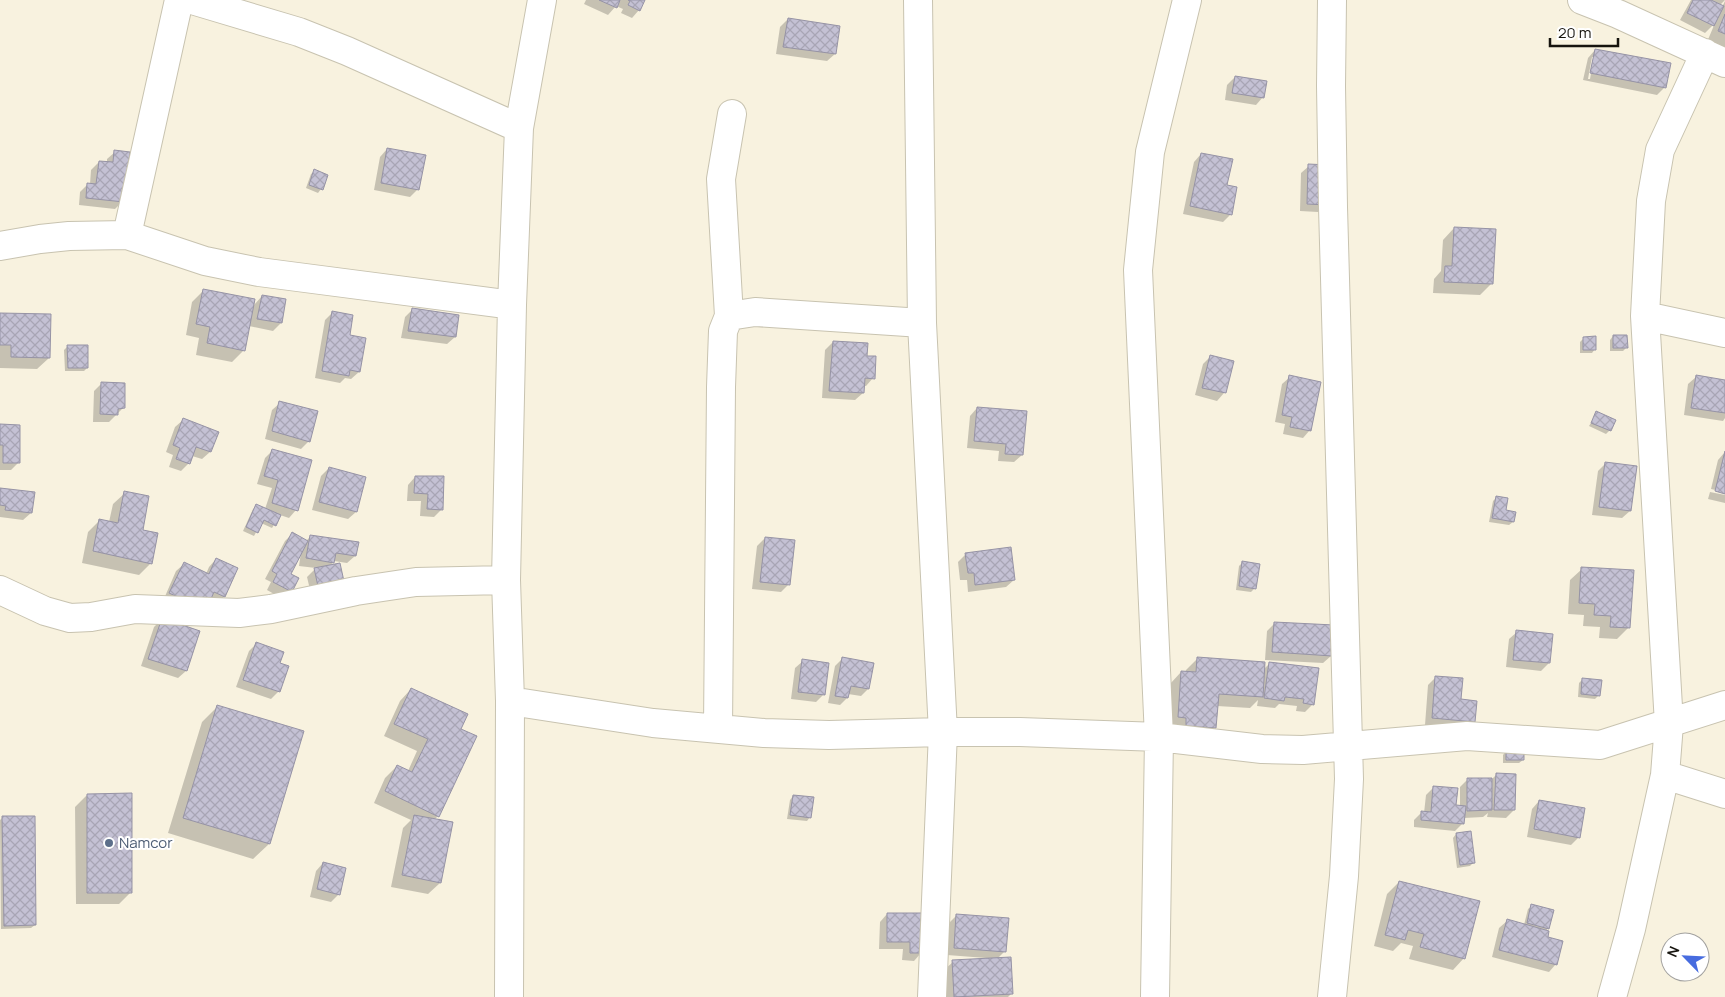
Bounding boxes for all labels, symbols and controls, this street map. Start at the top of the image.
scale bar [1550,15,1618,47]
text: 20 m [1558,22,1591,43]
place label: Namcor [119,832,173,853]
marker: Namcor [103,837,115,849]
north arrow [1660,932,1710,982]
text: N [1662,943,1683,960]

